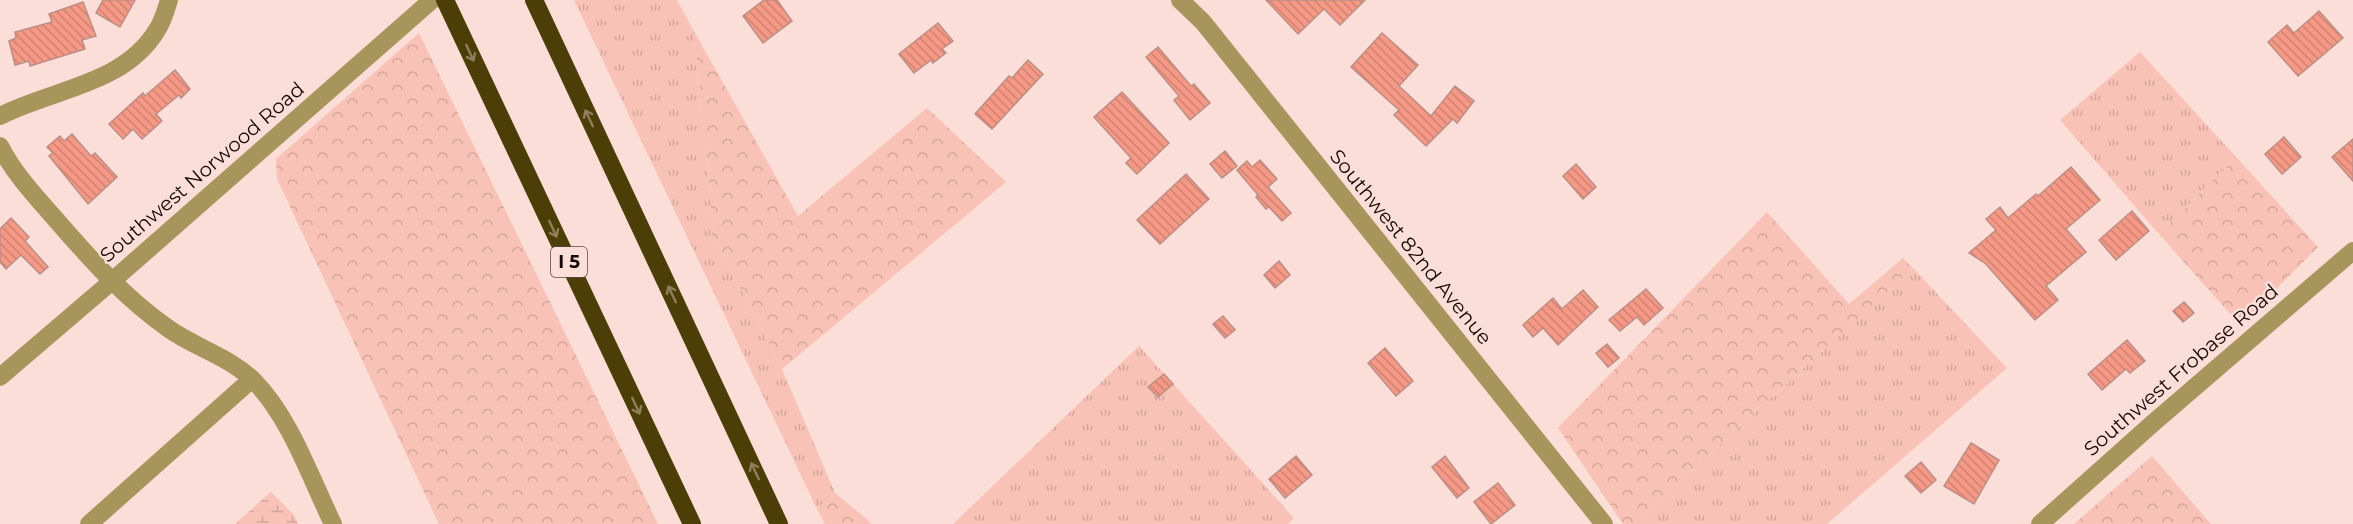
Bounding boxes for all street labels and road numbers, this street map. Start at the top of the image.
street label: Southwest Norwood Road [95,77,309,267]
street label: Southwest 82nd Avenue [1325,145,1497,349]
road number: I 5 [551,247,587,277]
street label: Southwest Frobase Road [2079,279,2283,461]

